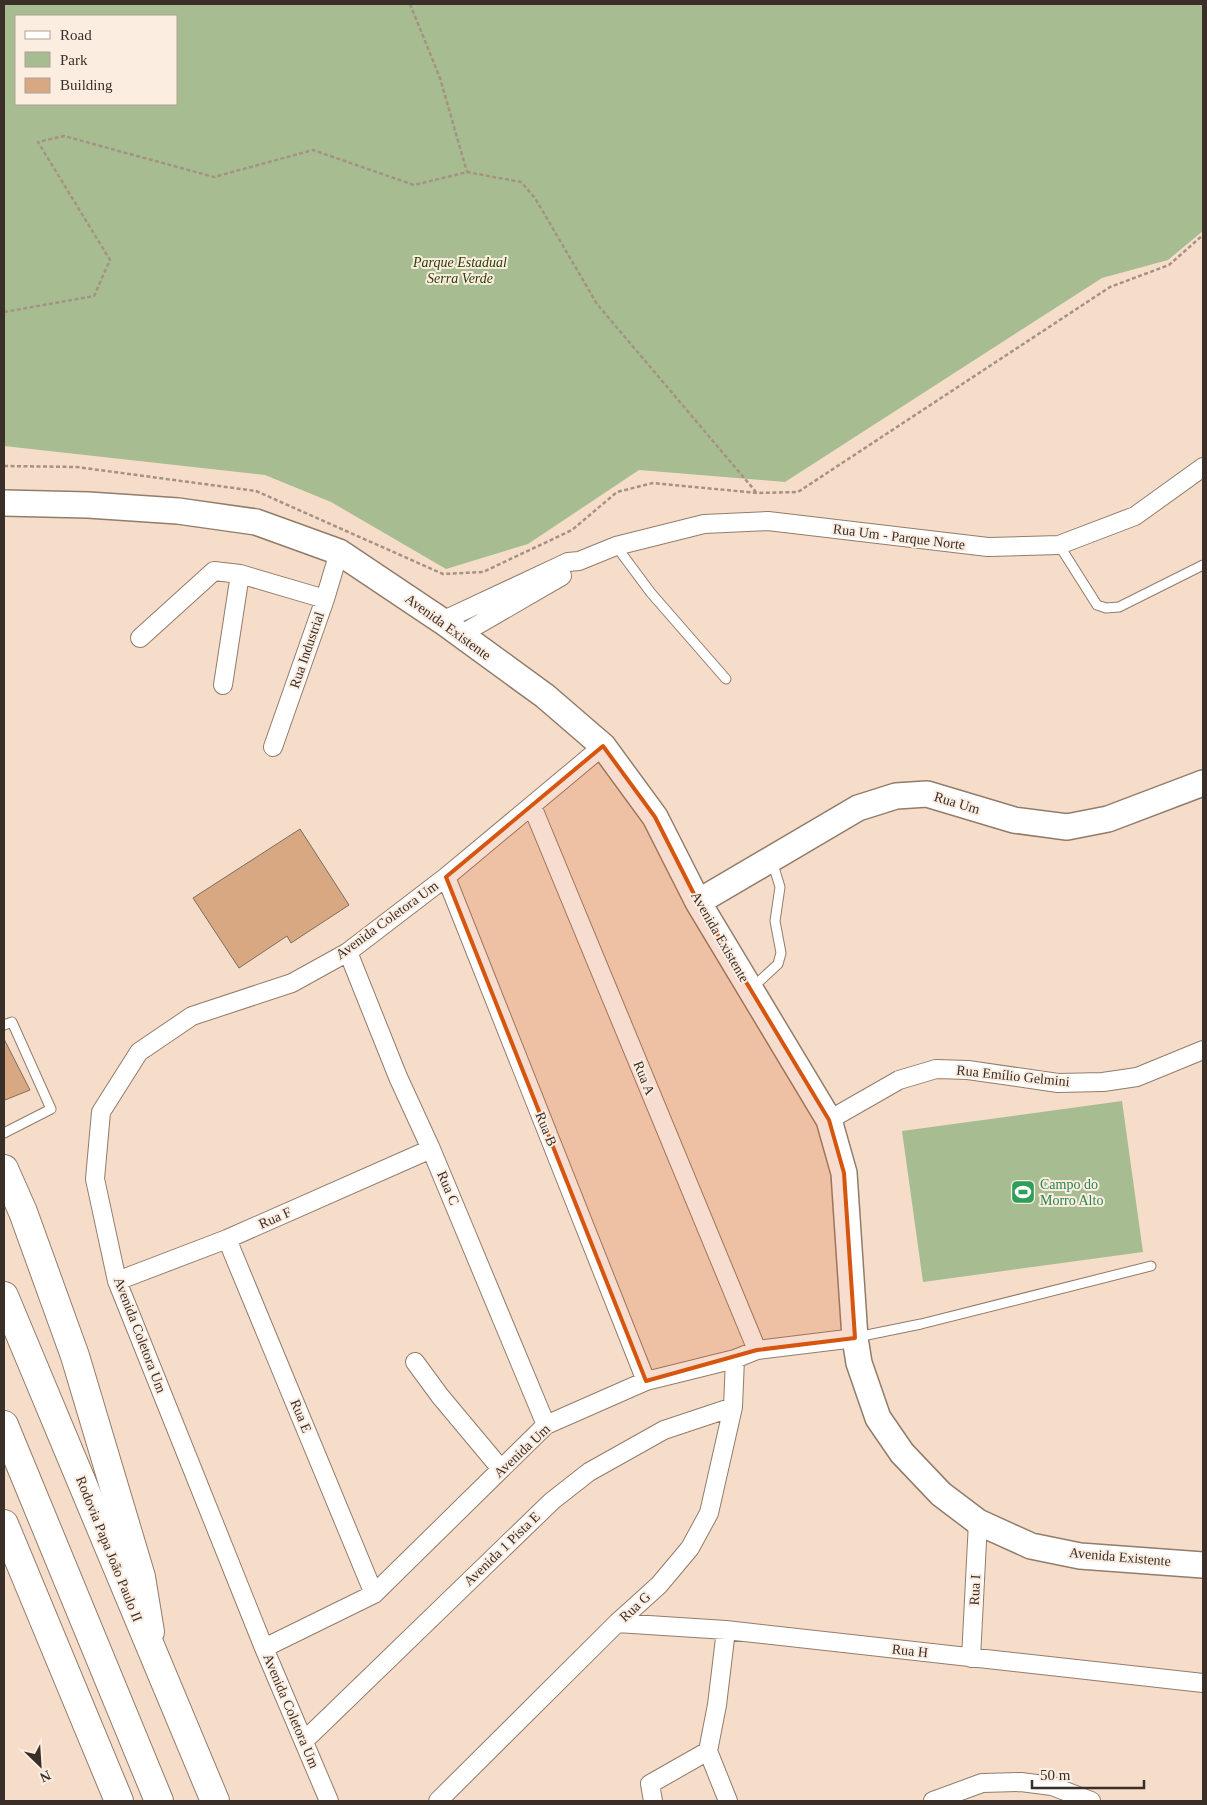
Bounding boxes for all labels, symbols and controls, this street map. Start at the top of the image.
legend [15,15,178,105]
text: Road [60,27,92,43]
text: Park [60,52,88,68]
text: Building [60,77,113,93]
park label: Parque Estadual Serra Verde [412,255,507,286]
street label: Rua Um - Parque Norte [832,521,966,553]
street label: Avenida Existente [402,591,494,663]
street label: Rua Industrial [287,610,327,690]
street label: Rua Um [932,789,982,817]
street label: Avenida Coletora Um [333,878,441,962]
street label: Avenida Existente [688,889,752,985]
street label: Rua A [630,1059,658,1098]
street label: Rua Emílio Gelmini [956,1063,1070,1089]
street label: Rua B [532,1110,560,1148]
street label: Rua C [434,1169,462,1207]
place label: Campo do Morro Alto [1040,1177,1103,1208]
sports icon: Campo do Morro Alto [1010,1179,1036,1205]
street label: Rua F [256,1204,294,1232]
street label: Avenida Coletora Um [111,1275,169,1395]
street label: Rua E [288,1397,314,1435]
street label: Avenida Um [491,1421,553,1481]
street label: Rodovia Papa João Paulo II [73,1474,145,1624]
street label: Avenida 1 Pista E [461,1509,543,1589]
street label: Avenida Existente [1069,1545,1171,1569]
street label: Rua I [967,1574,983,1606]
street label: Rua G [617,1589,653,1625]
street label: Rua H [891,1642,929,1660]
street label: Avenida Coletora Um [260,1652,322,1770]
north arrow [15,1740,65,1790]
scale bar [1032,1758,1144,1790]
text: N [38,1767,53,1785]
text: 50 m [1040,1767,1071,1783]

